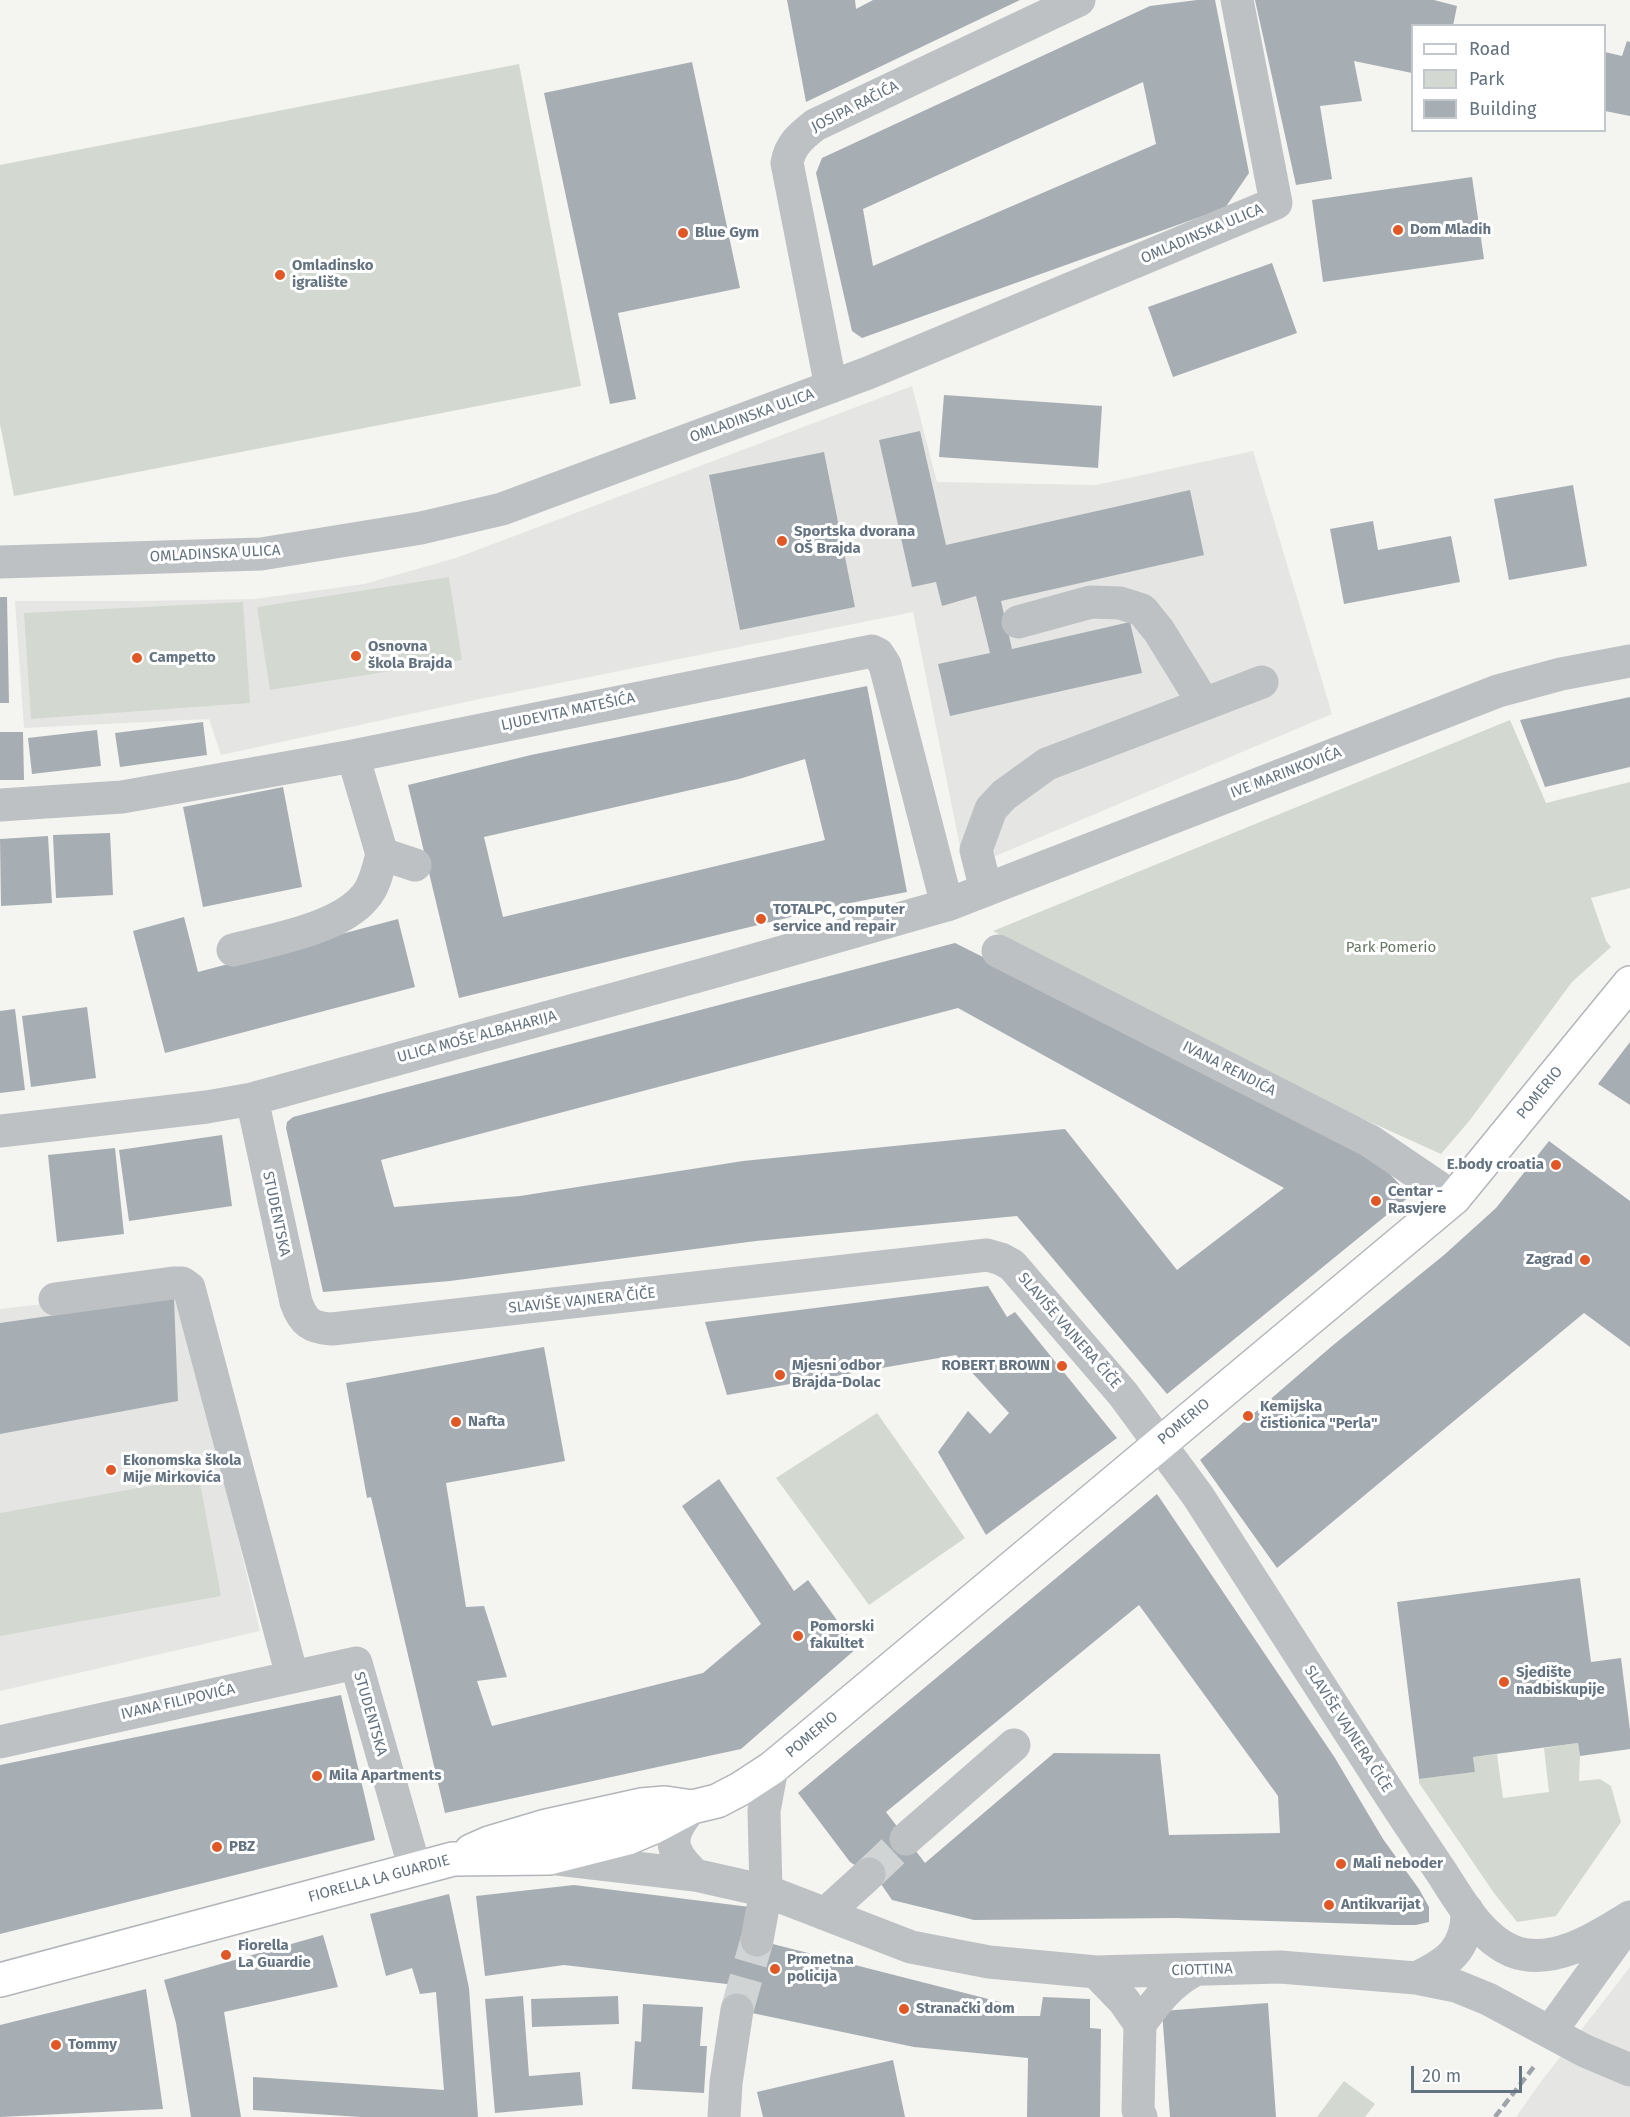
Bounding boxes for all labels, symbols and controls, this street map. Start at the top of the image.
legend [1411,24,1606,132]
text: Road [1469,38,1511,60]
text: Park [1469,68,1504,90]
street label: JOSIPA RAČIĆA [808,77,902,137]
text: Building [1469,98,1536,120]
street label: OMLADINSKA ULICA [1138,200,1266,268]
place label: Dom Mladih [1410,221,1491,239]
marker: Dom Mladih [1391,223,1405,237]
place label: Blue Gym [695,224,759,242]
marker: Blue Gym [676,226,690,240]
place label: Omladinsko igralište [292,257,374,292]
marker: Omladinsko igralište [273,268,287,282]
street label: OMLADINSKA ULICA [687,385,817,447]
place label: Sportska dvorana OŠ Brajda [794,523,915,558]
marker: Sportska dvorana OŠ Brajda [775,534,789,548]
street label: OMLADINSKA ULICA [149,542,281,566]
place label: Osnovna škola Brajda [368,638,452,673]
place label: Campetto [149,649,216,667]
marker: Osnovna škola Brajda [349,649,363,663]
marker: Campetto [130,651,144,665]
street label: LJUDEVITA MATEŠIĆA [499,689,637,735]
street label: IVE MARINKOVIĆA [1228,744,1344,802]
place label: TOTALPC, computer service and repair [773,901,905,936]
marker: TOTALPC, computer service and repair [754,912,768,926]
park label: Park Pomerio [1346,939,1436,957]
street label: ULICA MOŠE ALBAHARIJA [395,1007,559,1067]
street label: IVANA RENDIĆA [1179,1038,1279,1100]
street label: POMERIO [1513,1063,1567,1123]
place label: E.body croatia [1447,1156,1544,1174]
marker: E.body croatia [1549,1158,1563,1172]
street label: STUDENTSKA [258,1170,294,1258]
place label: Centar - Rasvjere [1388,1183,1446,1218]
marker: Centar - Rasvjere [1369,1194,1383,1208]
place label: Zagrad [1526,1251,1573,1269]
marker: Zagrad [1578,1253,1592,1267]
street label: SLAVIŠE VAJNERA ČIČE [1014,1269,1124,1393]
street label: SLAVIŠE VAJNERA ČIČE [508,1284,656,1318]
place label: Mjesni odbor Brajda-Dolac [792,1357,881,1392]
place label: ROBERT BROWN [941,1357,1050,1375]
marker: ROBERT BROWN [1055,1359,1069,1373]
marker: Mjesni odbor Brajda-Dolac [773,1368,787,1382]
street label: POMERIO [1154,1395,1214,1449]
place label: Kemijska čistionica "Perla" [1260,1398,1378,1433]
marker: Kemijska čistionica "Perla" [1241,1409,1255,1423]
place label: Nafta [468,1413,505,1431]
marker: Nafta [449,1415,463,1429]
place label: Ekonomska škola Mije Mirkovića [123,1452,242,1487]
marker: Ekonomska škola Mije Mirkovića [104,1463,118,1477]
place label: Pomorski fakultet [810,1618,874,1653]
marker: Pomorski fakultet [791,1629,805,1643]
street label: SLAVIŠE VAJNERA ČIČE [1300,1662,1396,1796]
place label: Sjedište nadbiskupije [1516,1664,1605,1699]
street label: STUDENTSKA [349,1670,391,1758]
marker: Sjedište nadbiskupije [1497,1675,1511,1689]
street label: IVANA FILIPOVIĆA [119,1680,237,1724]
street label: POMERIO [782,1708,842,1762]
place label: Mila Apartments [329,1767,441,1785]
marker: Mila Apartments [310,1769,324,1783]
place label: PBZ [229,1838,255,1856]
marker: PBZ [210,1840,224,1854]
street label: FIORELLA LA GUARDIE [306,1851,452,1907]
place label: Mali neboder [1353,1855,1443,1873]
marker: Mali neboder [1334,1857,1348,1871]
place label: Antikvarijat [1341,1896,1421,1914]
marker: Antikvarijat [1322,1898,1336,1912]
place label: Fiorella La Guardie [238,1937,311,1972]
marker: Fiorella La Guardie [219,1948,233,1962]
place label: Prometna policija [787,1951,854,1986]
street label: CIOTTINA [1171,1960,1233,1980]
marker: Prometna policija [768,1962,782,1976]
place label: Stranački dom [916,2000,1015,2018]
marker: Stranački dom [897,2002,911,2016]
place label: Tommy [68,2036,117,2054]
marker: Tommy [49,2038,63,2052]
scale bar [1414,2054,1525,2092]
text: 20 m [1422,2065,1461,2087]

